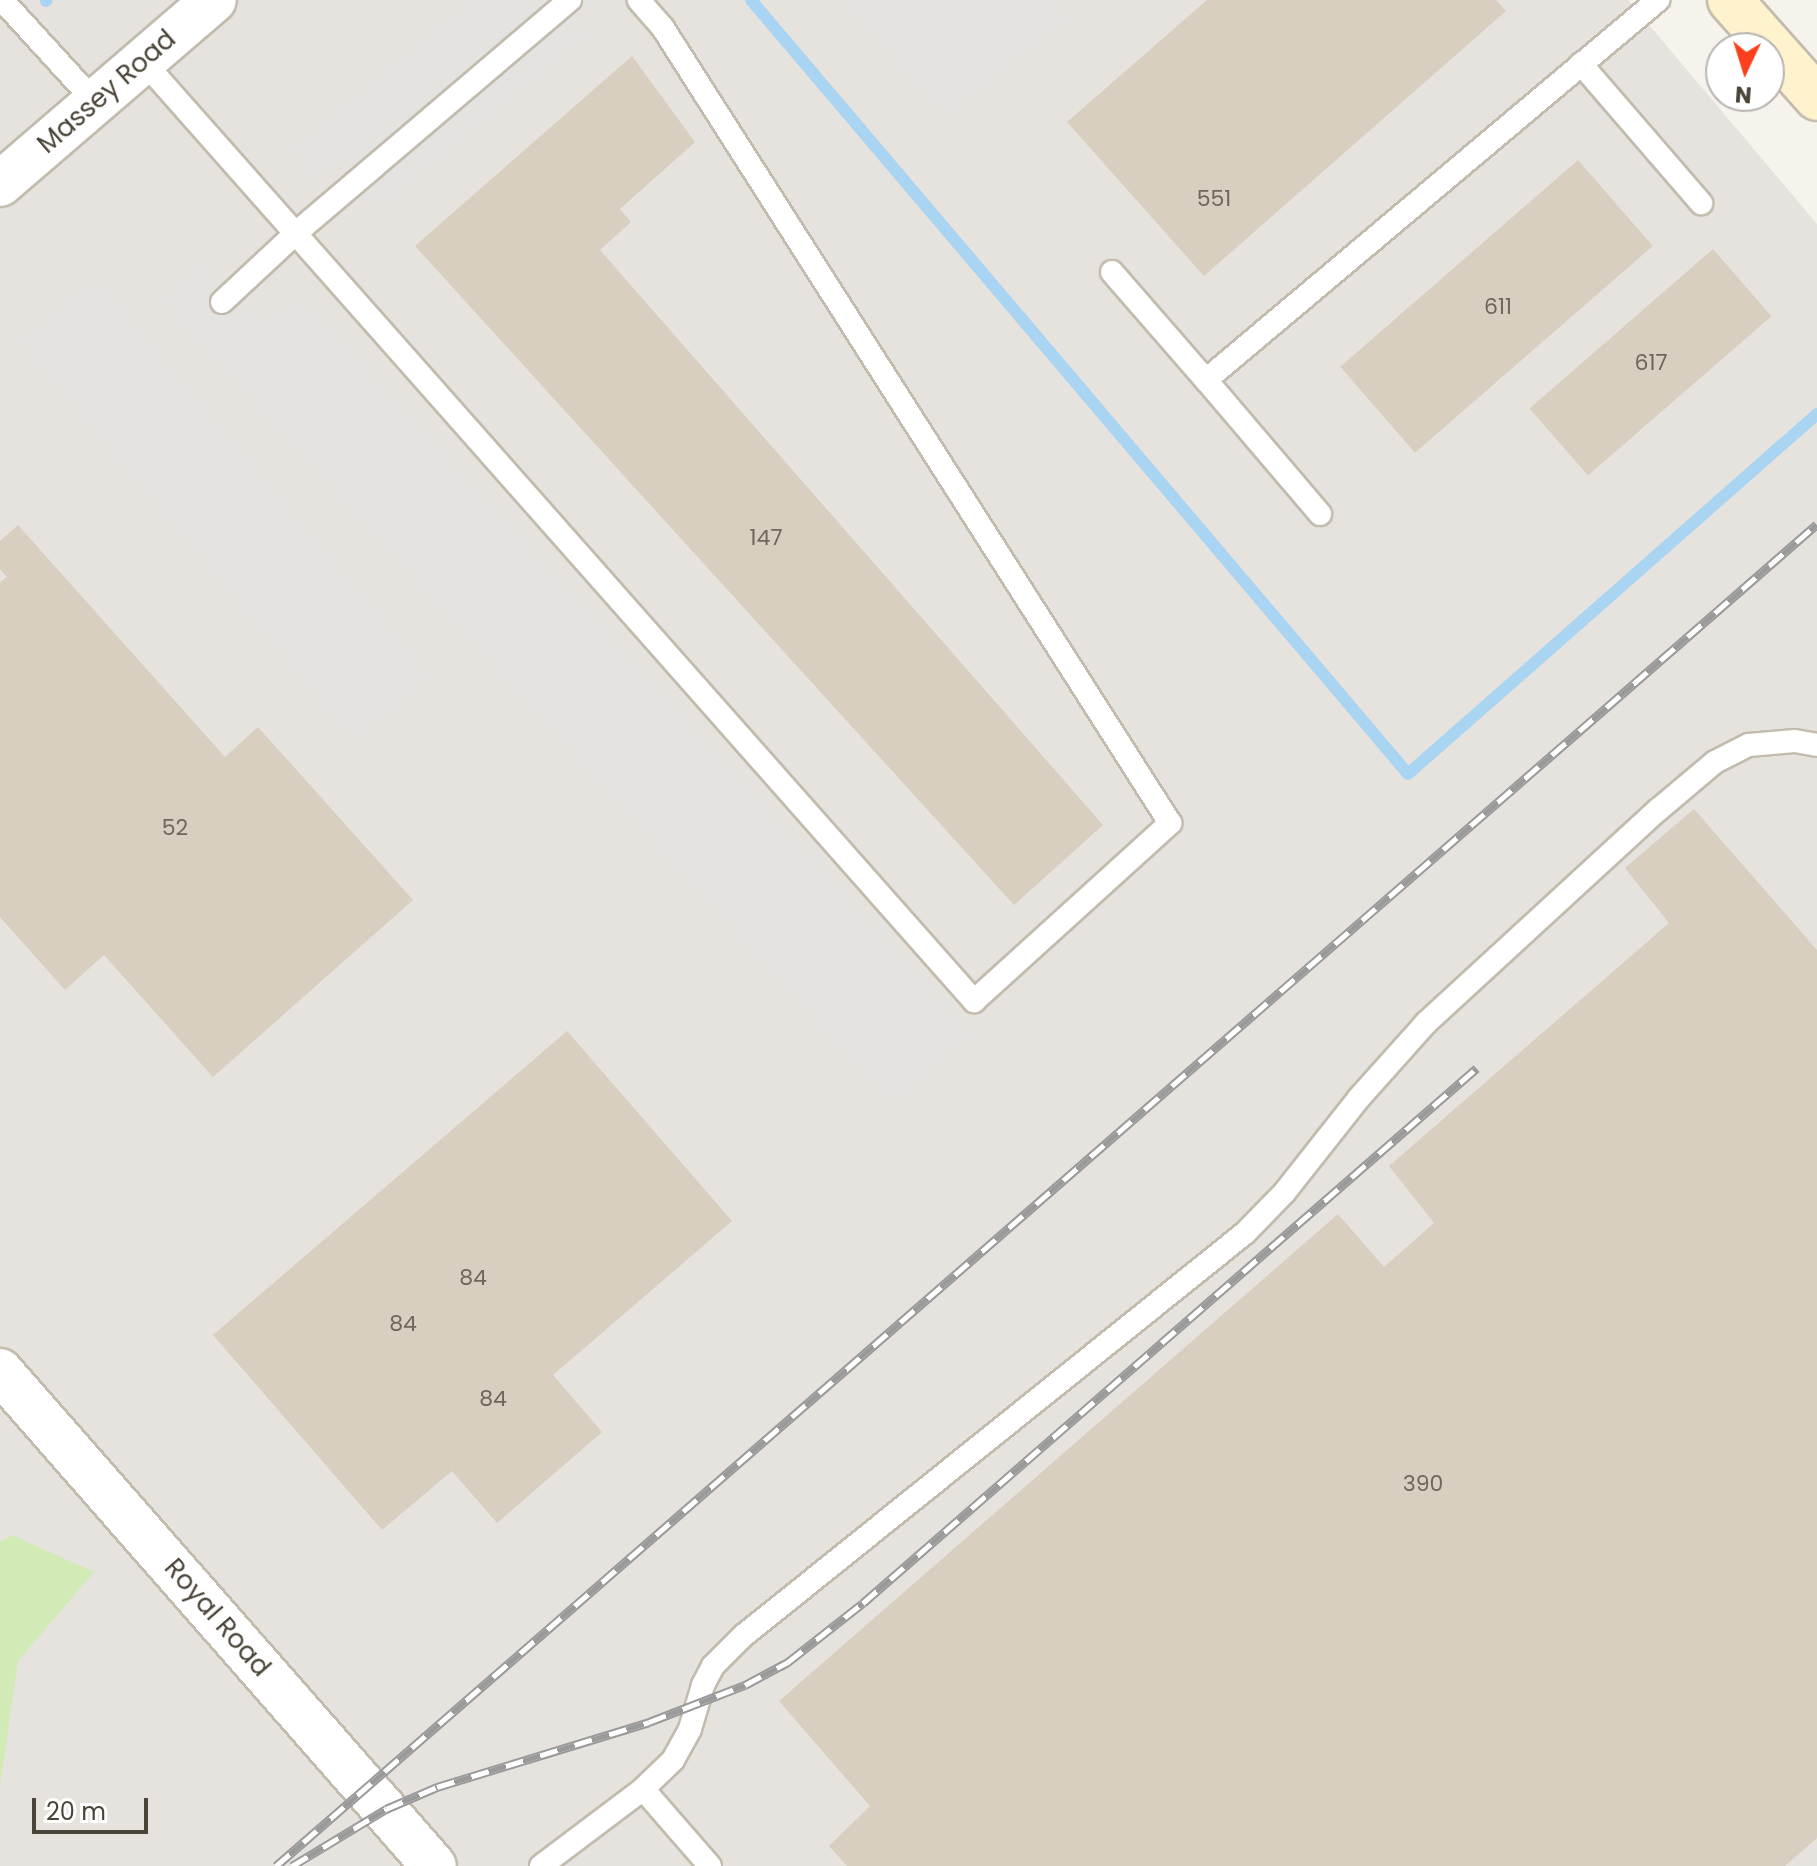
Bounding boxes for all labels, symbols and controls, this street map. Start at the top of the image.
street label: Massey Road [32,24,182,160]
north arrow [1705,32,1785,112]
text: N [1734,78,1753,110]
house number: 551 [1197,186,1231,212]
house number: 611 [1484,294,1512,320]
house number: 617 [1634,350,1668,376]
house number: 147 [750,525,782,551]
house number: 52 [162,815,188,841]
house number: 84 [459,1265,487,1291]
house number: 84 [389,1311,417,1337]
house number: 84 [479,1386,507,1412]
house number: 390 [1403,1471,1443,1497]
street label: Royal Road [157,1553,277,1683]
scale bar [36,1782,152,1832]
text: 20 m [46,1795,106,1828]

